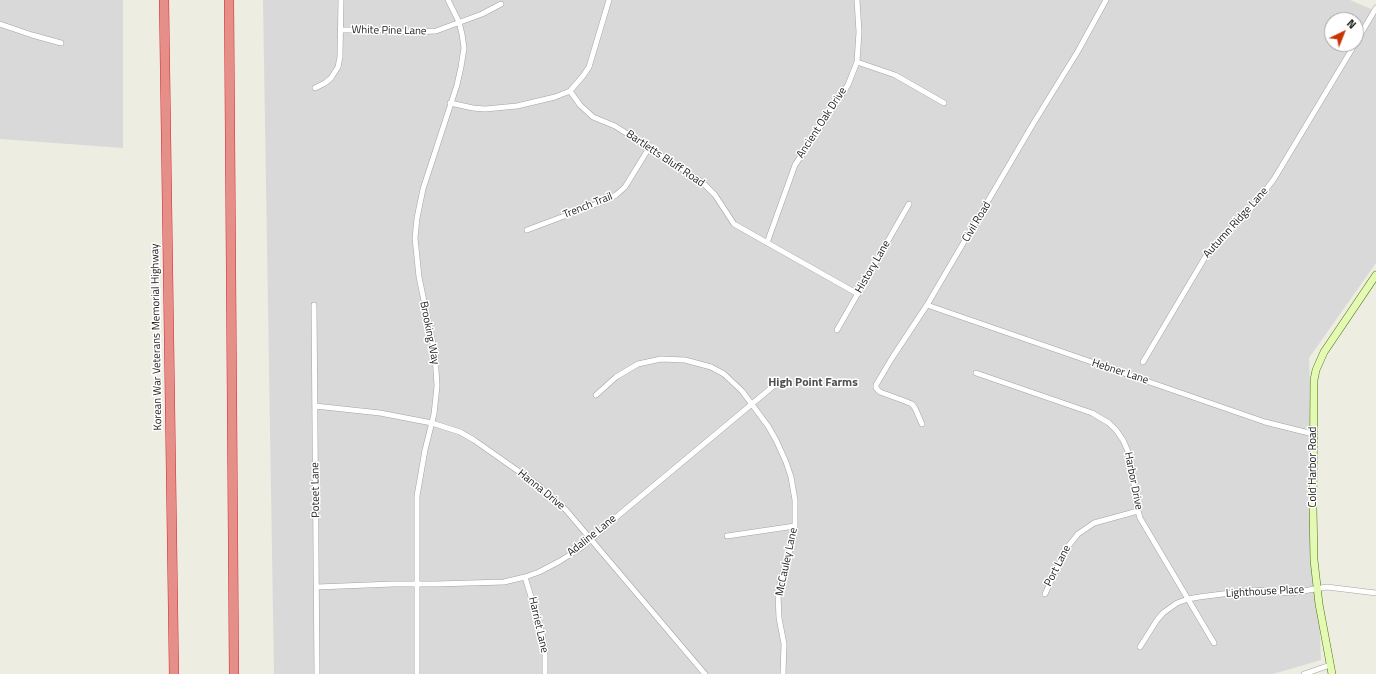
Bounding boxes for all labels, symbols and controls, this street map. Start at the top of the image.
north arrow [1324,12,1364,52]
text: N [1343,16,1360,32]
street label: White Pine Lane [351,24,427,38]
street label: Ancient Oak Drive [794,85,850,161]
street label: Bartletts Bluff Road [623,128,707,190]
street label: Autumn Ridge Lane [1201,185,1271,261]
street label: Trench Trail [561,190,615,222]
street label: Civil Road [960,199,994,245]
street label: History Lane [853,238,893,296]
street label: Korean War Veterans Memorial Highway [149,243,165,431]
street label: Brooking Way [416,300,442,366]
street label: Hebner Lane [1090,357,1150,387]
district label: High Point Farms [768,376,858,390]
street label: Cold Harbor Road [1306,427,1320,507]
street label: Harbor Drive [1121,451,1145,511]
street label: Poteet Lane [309,462,323,518]
street label: Hanna Drive [515,467,567,513]
street label: Adaline Lane [565,512,619,560]
street label: McCauley Lane [773,527,801,597]
street label: Port Lane [1042,543,1074,589]
street label: Lighthouse Place [1225,583,1305,601]
street label: Harriet Lane [525,596,551,654]

